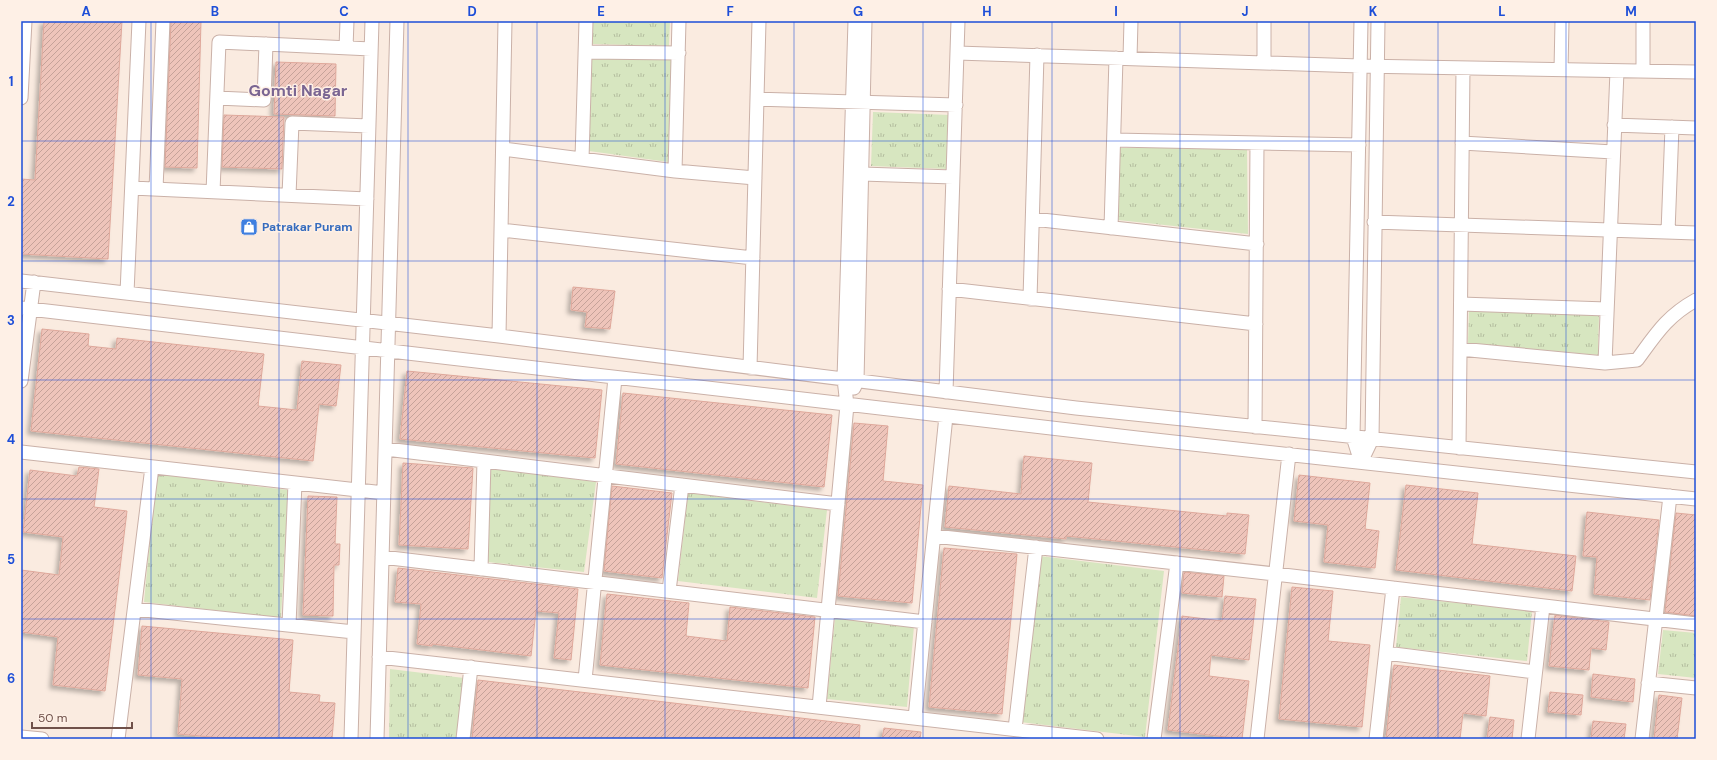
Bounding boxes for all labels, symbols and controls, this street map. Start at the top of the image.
text: A [81,3,91,20]
text: B [211,3,219,20]
text: C [339,3,349,20]
text: D [467,3,477,20]
text: E [597,3,605,20]
text: F [726,3,734,20]
text: G [853,3,863,20]
text: H [982,3,992,20]
text: I [1114,3,1118,20]
text: J [1241,3,1249,20]
text: K [1369,3,1378,20]
text: L [1498,3,1506,20]
text: M [1625,3,1637,20]
text: 1 [9,73,13,90]
district label: Gomti Nagar [249,80,348,101]
text: 2 [7,193,15,210]
shop icon: Patrakar Puram [239,217,259,237]
place label: Patrakar Puram [262,219,353,235]
text: 3 [7,312,15,329]
text: 4 [7,431,15,448]
text: 5 [7,551,15,568]
text: 6 [7,670,15,687]
scale bar [32,704,132,730]
text: 50 m [38,710,67,726]

